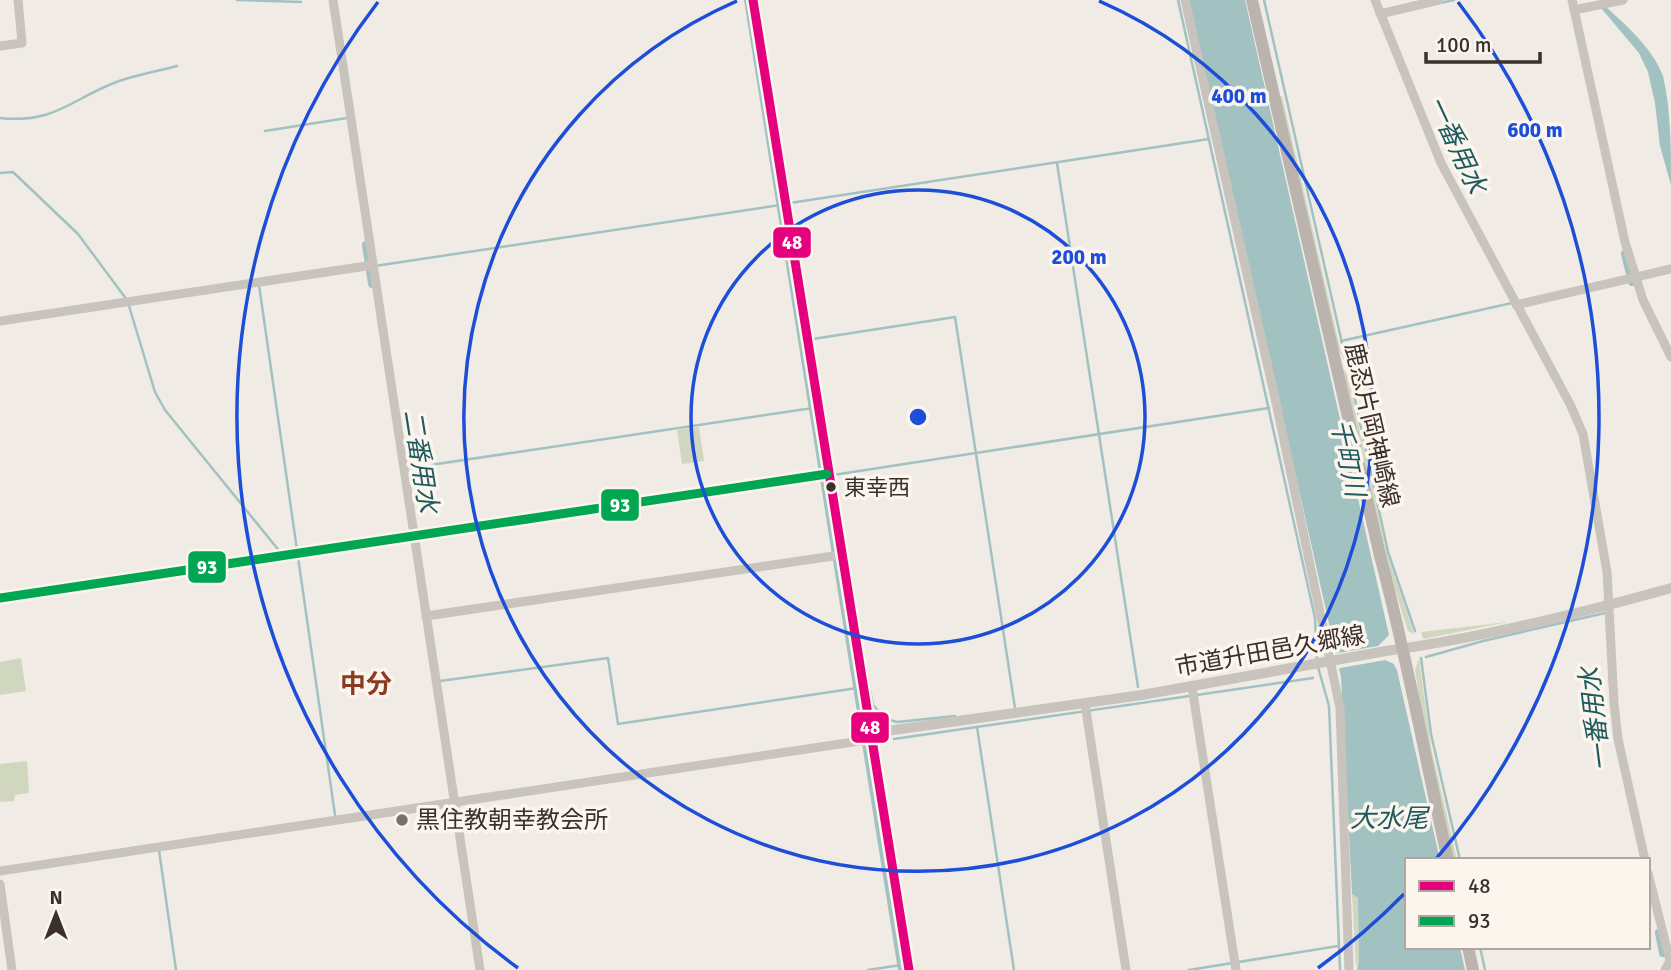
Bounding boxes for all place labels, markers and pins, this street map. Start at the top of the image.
centre of rings [906,405,930,429]
place label: 東幸西 [844,474,910,501]
marker: 東幸西 [824,480,838,494]
place label: 黒住教朝幸教会所 [416,805,608,835]
marker: 黒住教朝幸教会所 [394,812,410,828]

